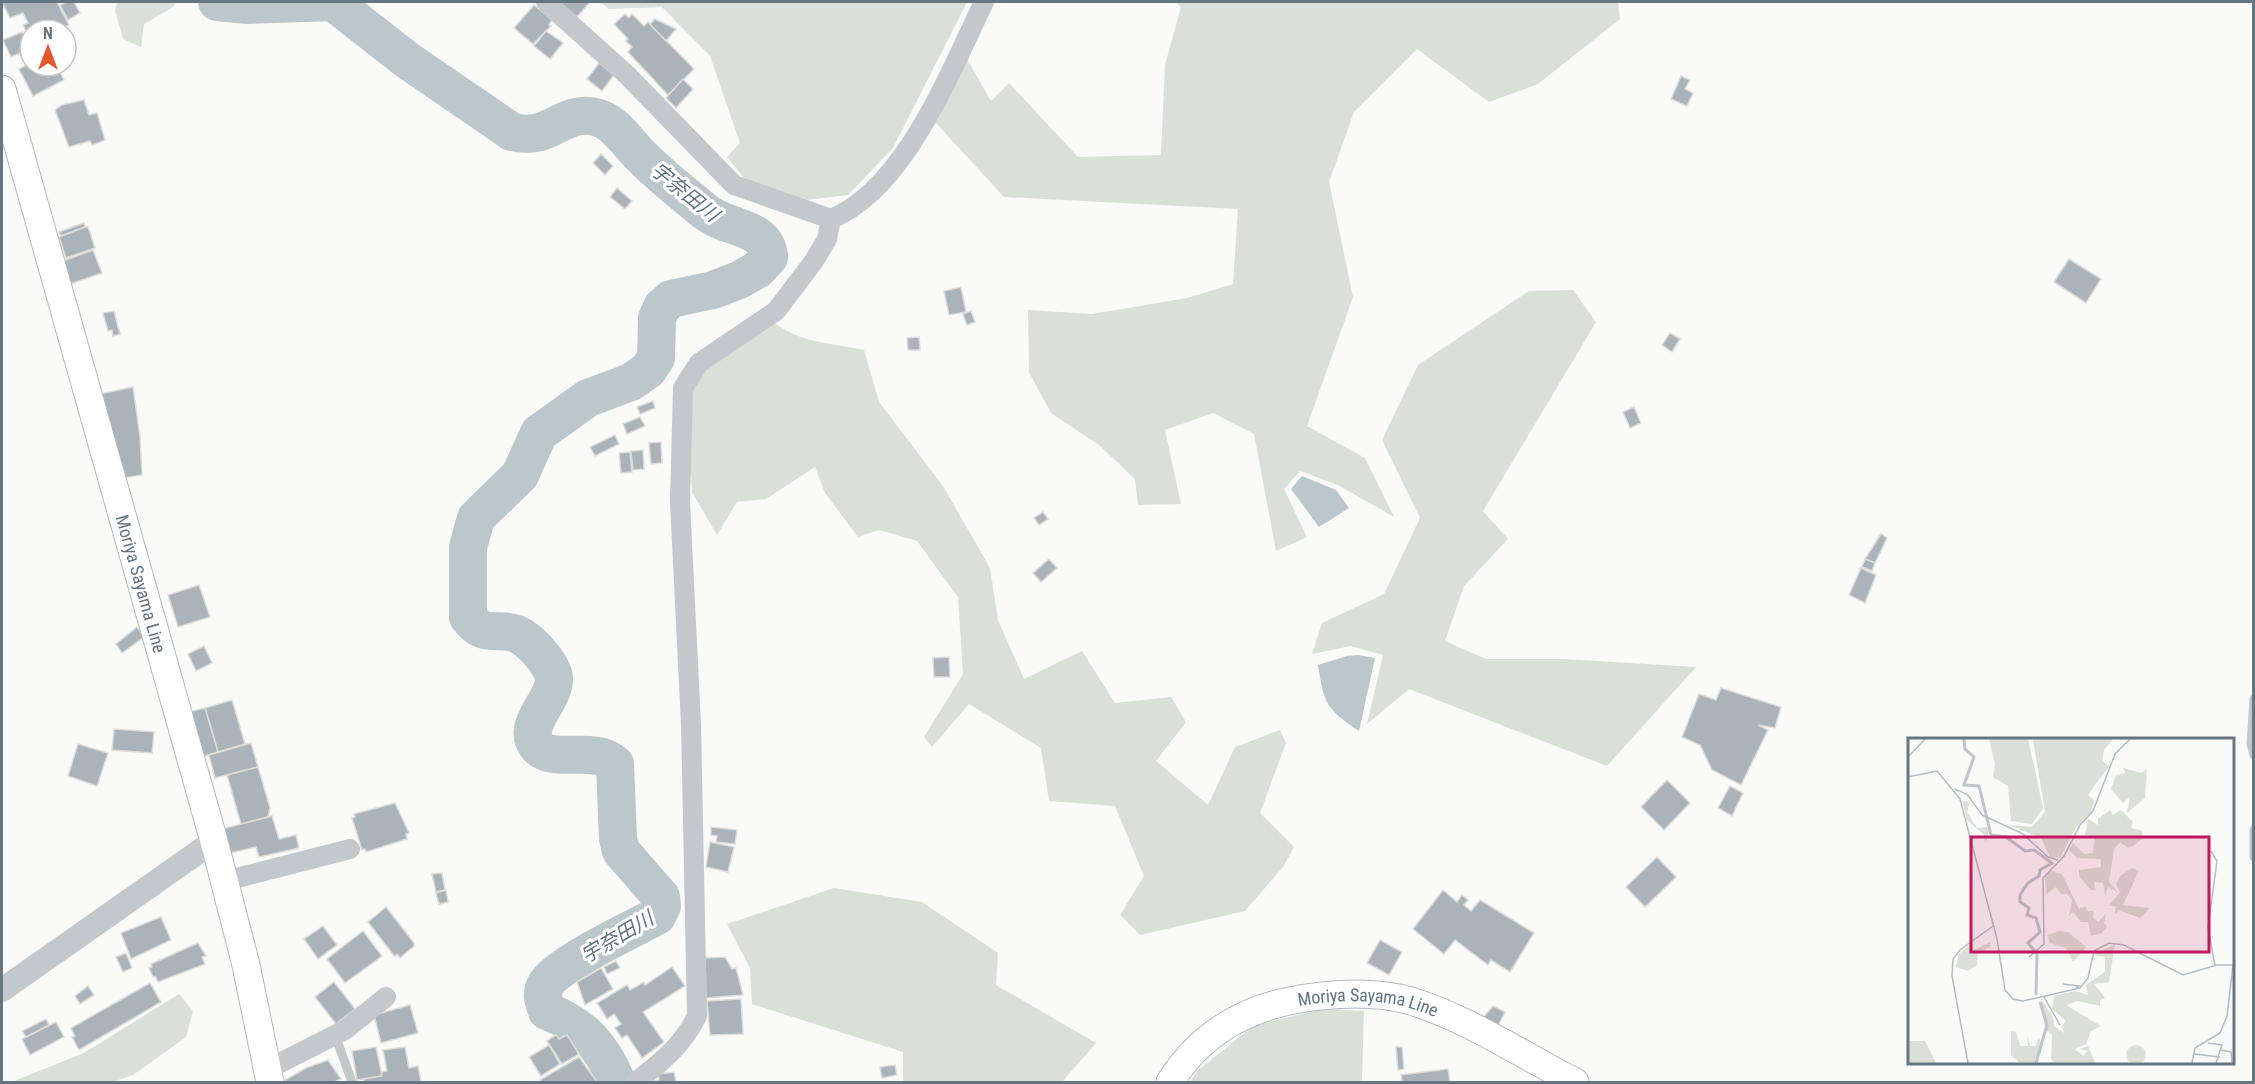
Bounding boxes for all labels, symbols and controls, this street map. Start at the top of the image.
north arrow [18,18,78,78]
text: N [43,24,53,43]
water label: 宇奈田川 [646,158,725,228]
street label: Moriya Sayama Line [112,512,171,655]
inset map [1908,738,2234,1063]
water label: 宇奈田川 [577,905,659,968]
street label: Moriya Sayama Line [1296,984,1441,1020]

